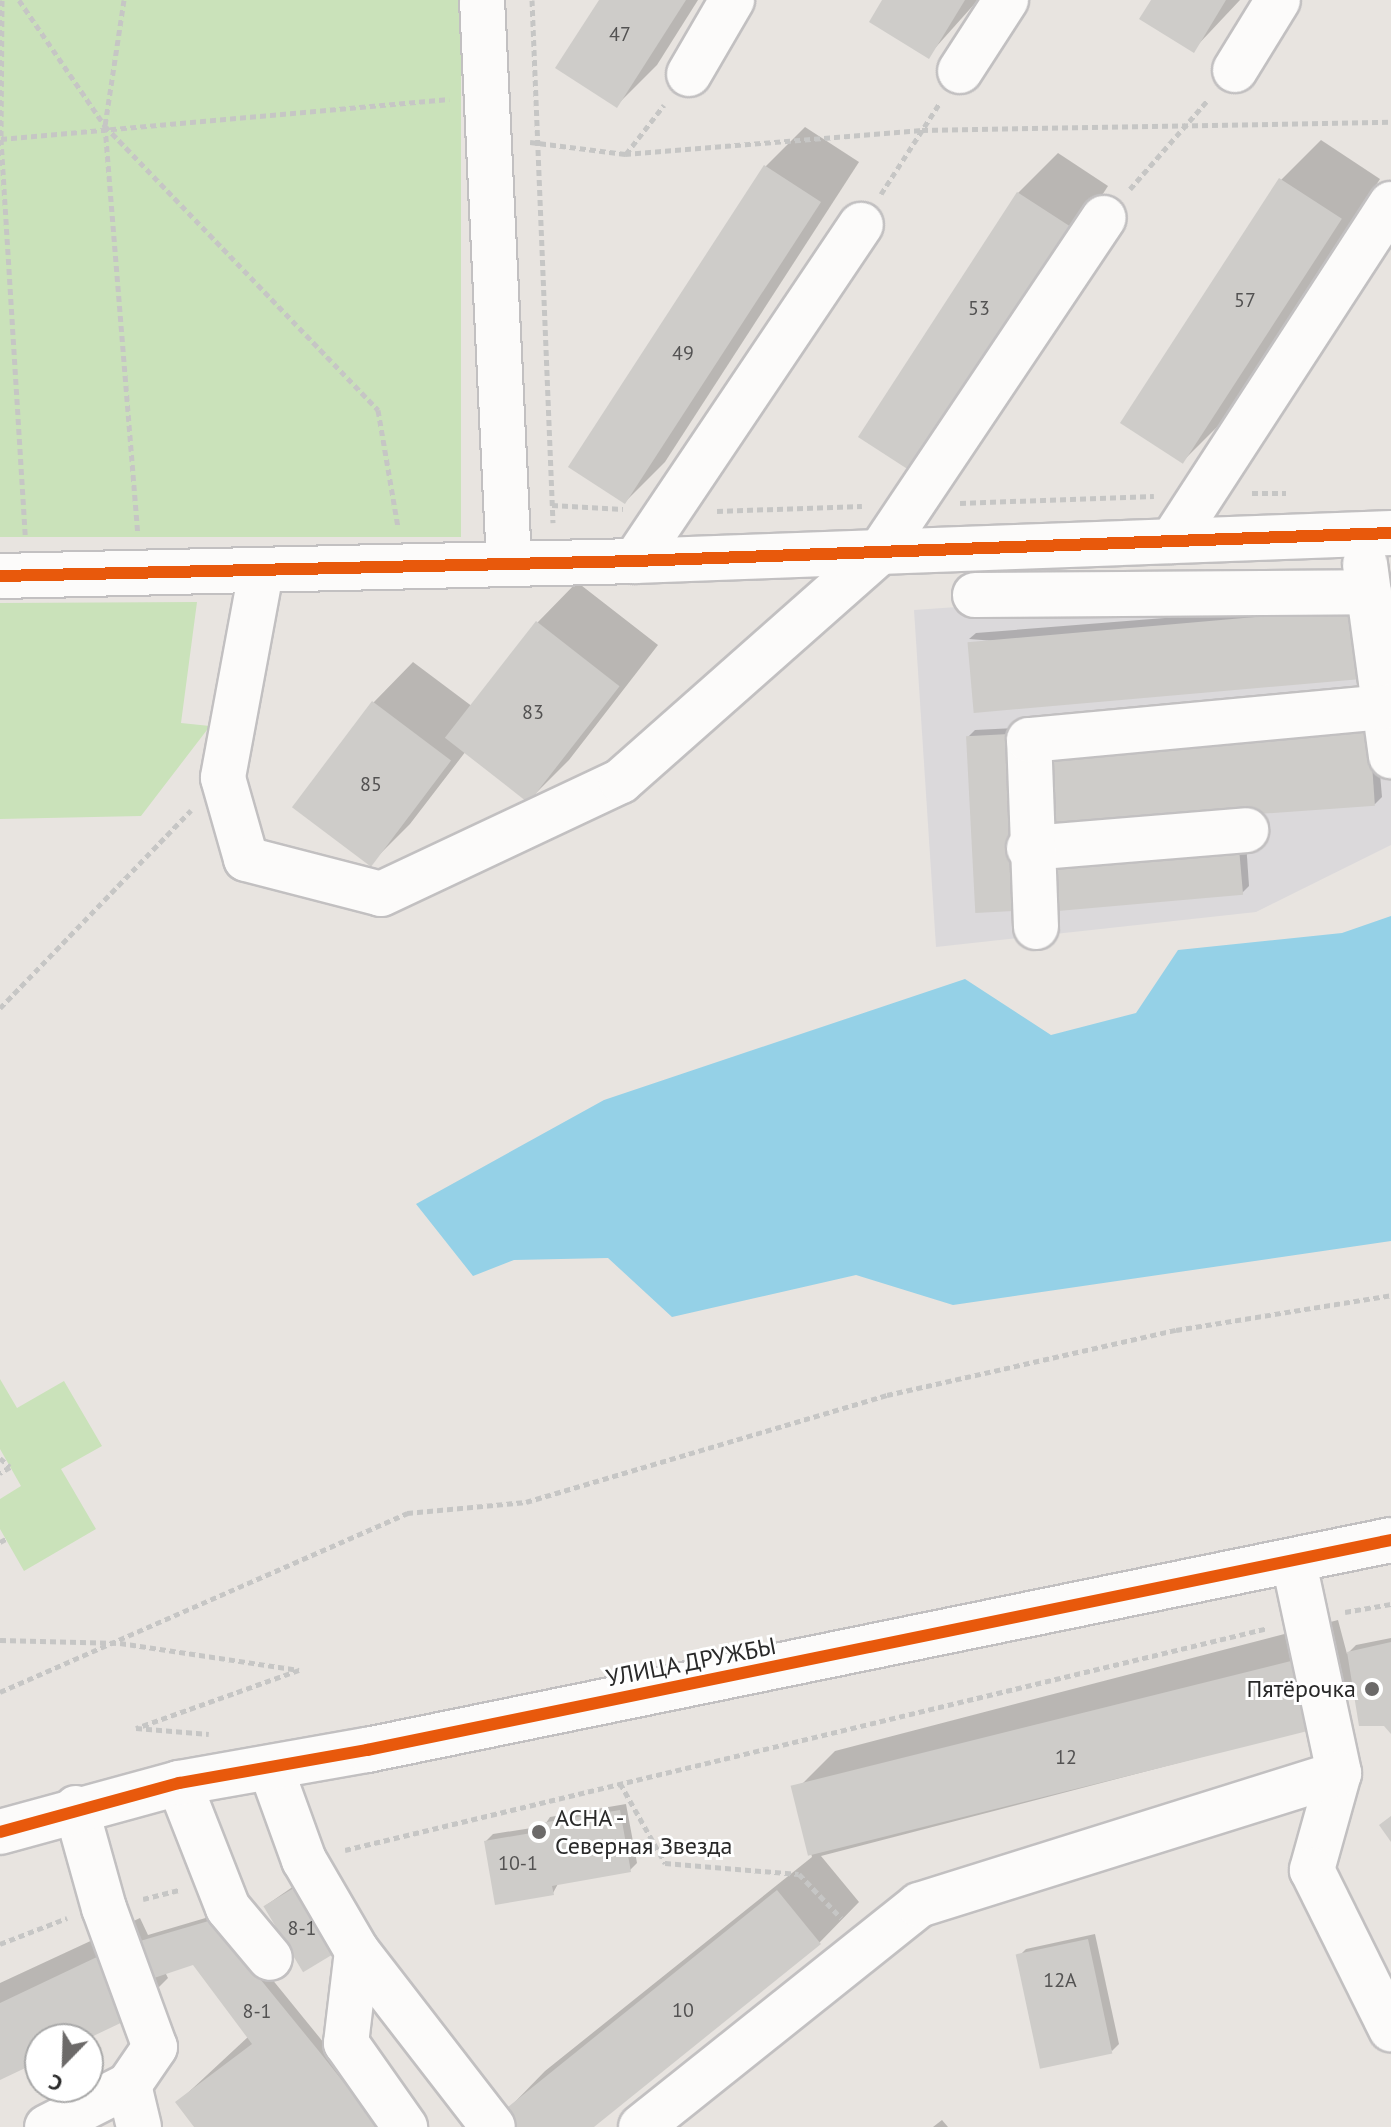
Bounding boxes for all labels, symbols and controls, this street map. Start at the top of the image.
house number: 47 [609,22,631,46]
house number: 57 [1234,288,1256,312]
house number: 53 [968,296,990,320]
house number: 49 [672,341,694,365]
house number: 83 [522,700,544,724]
house number: 85 [360,772,382,796]
street label: УЛИЦА ДРУЖБЫ [603,1631,779,1693]
place label: Пятёрочка [1246,1675,1356,1703]
marker: Пятёрочка [1363,1680,1381,1698]
house number: 12 [1055,1745,1077,1769]
place label: АСНА - Северная Звезда [555,1804,733,1860]
marker: АСНА - Северная Звезда [530,1823,548,1841]
house number: 10-1 [498,1851,538,1875]
house number: 8-1 [288,1916,316,1940]
house number: 12А [1043,1968,1077,1992]
house number: 10 [672,1998,694,2022]
house number: 8-1 [243,1999,271,2023]
north arrow [24,2023,104,2103]
text: С [44,2068,67,2099]

